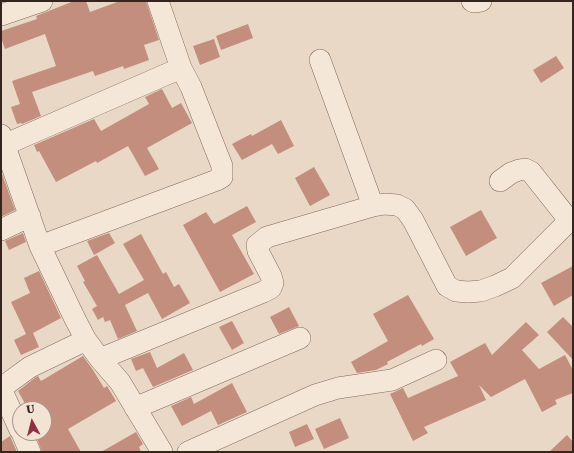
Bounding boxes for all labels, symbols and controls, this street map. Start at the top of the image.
north arrow [12,401,52,441]
text: U [26,403,36,417]

